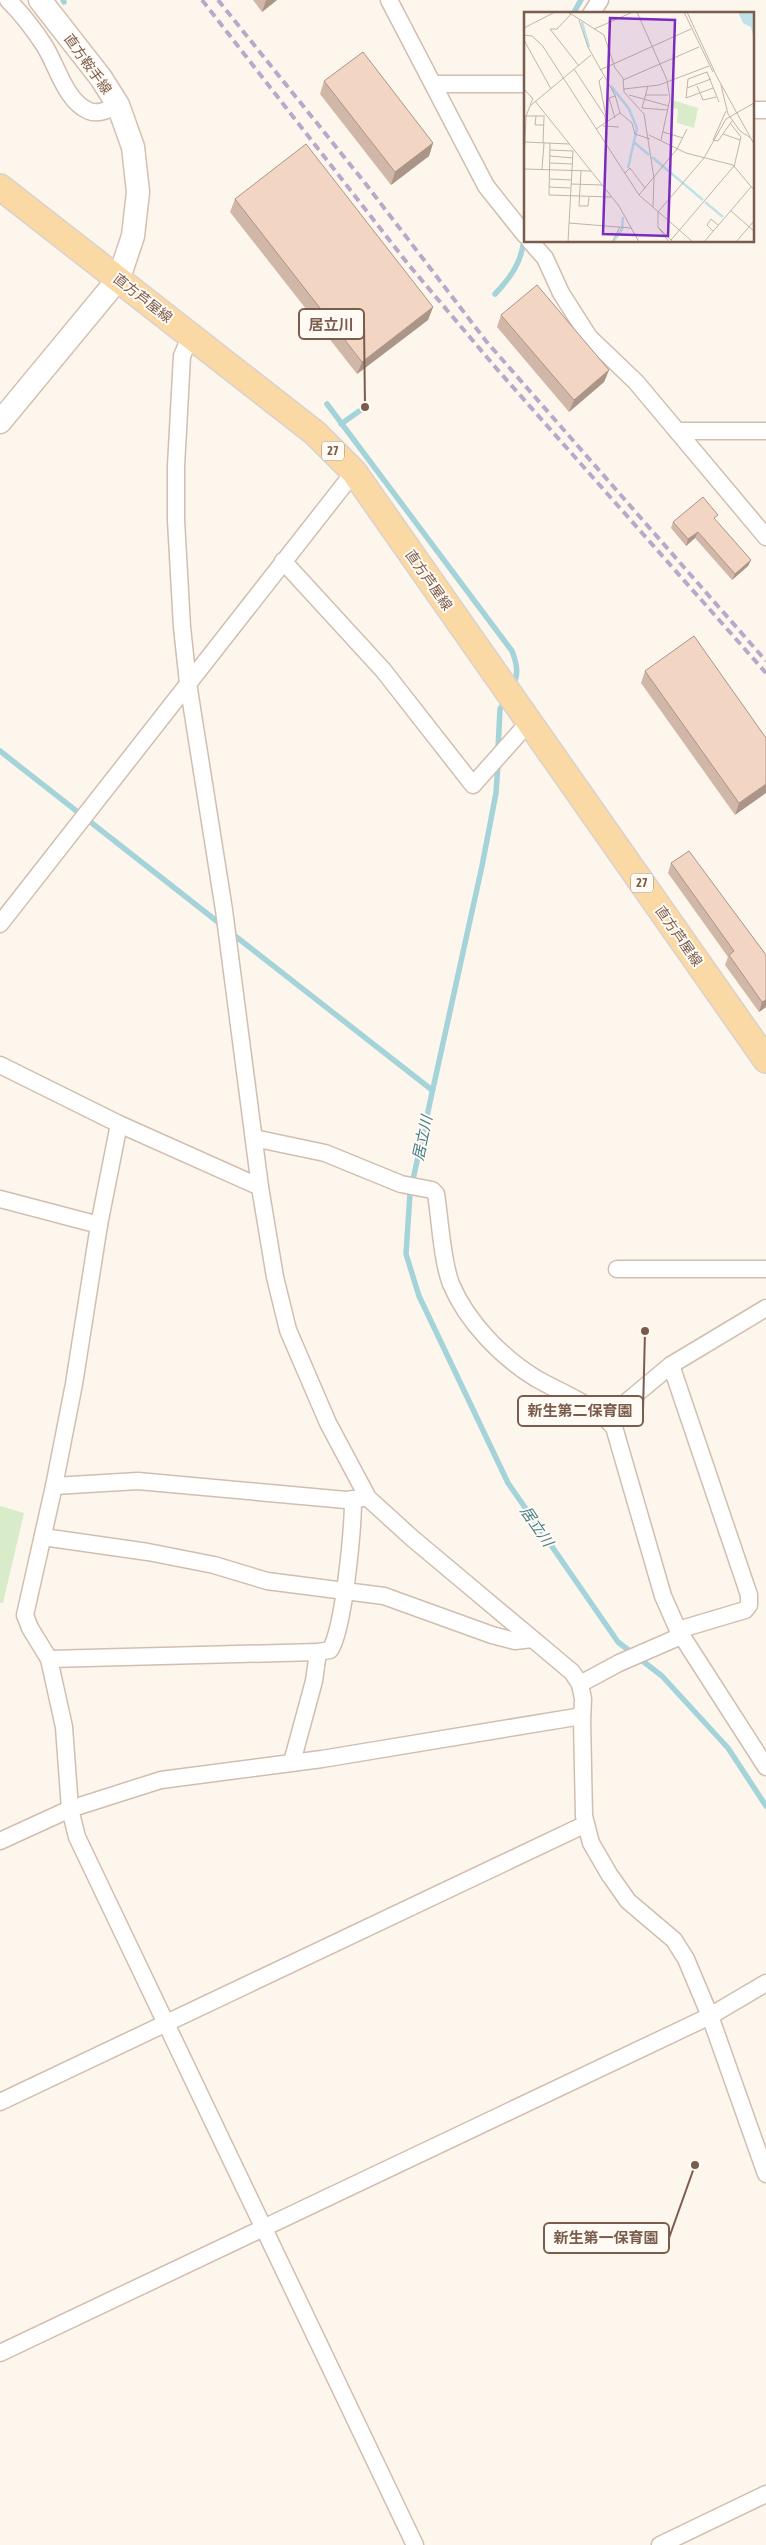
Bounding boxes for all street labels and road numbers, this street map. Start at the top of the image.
street label: 直方鞍手線 [61,31,115,97]
street label: 直方芦屋線 [110,270,176,326]
road number: 27 [322,442,344,461]
street label: 直方芦屋線 [402,547,456,613]
road number: 27 [631,874,653,892]
street label: 直方芦屋線 [652,903,706,969]

